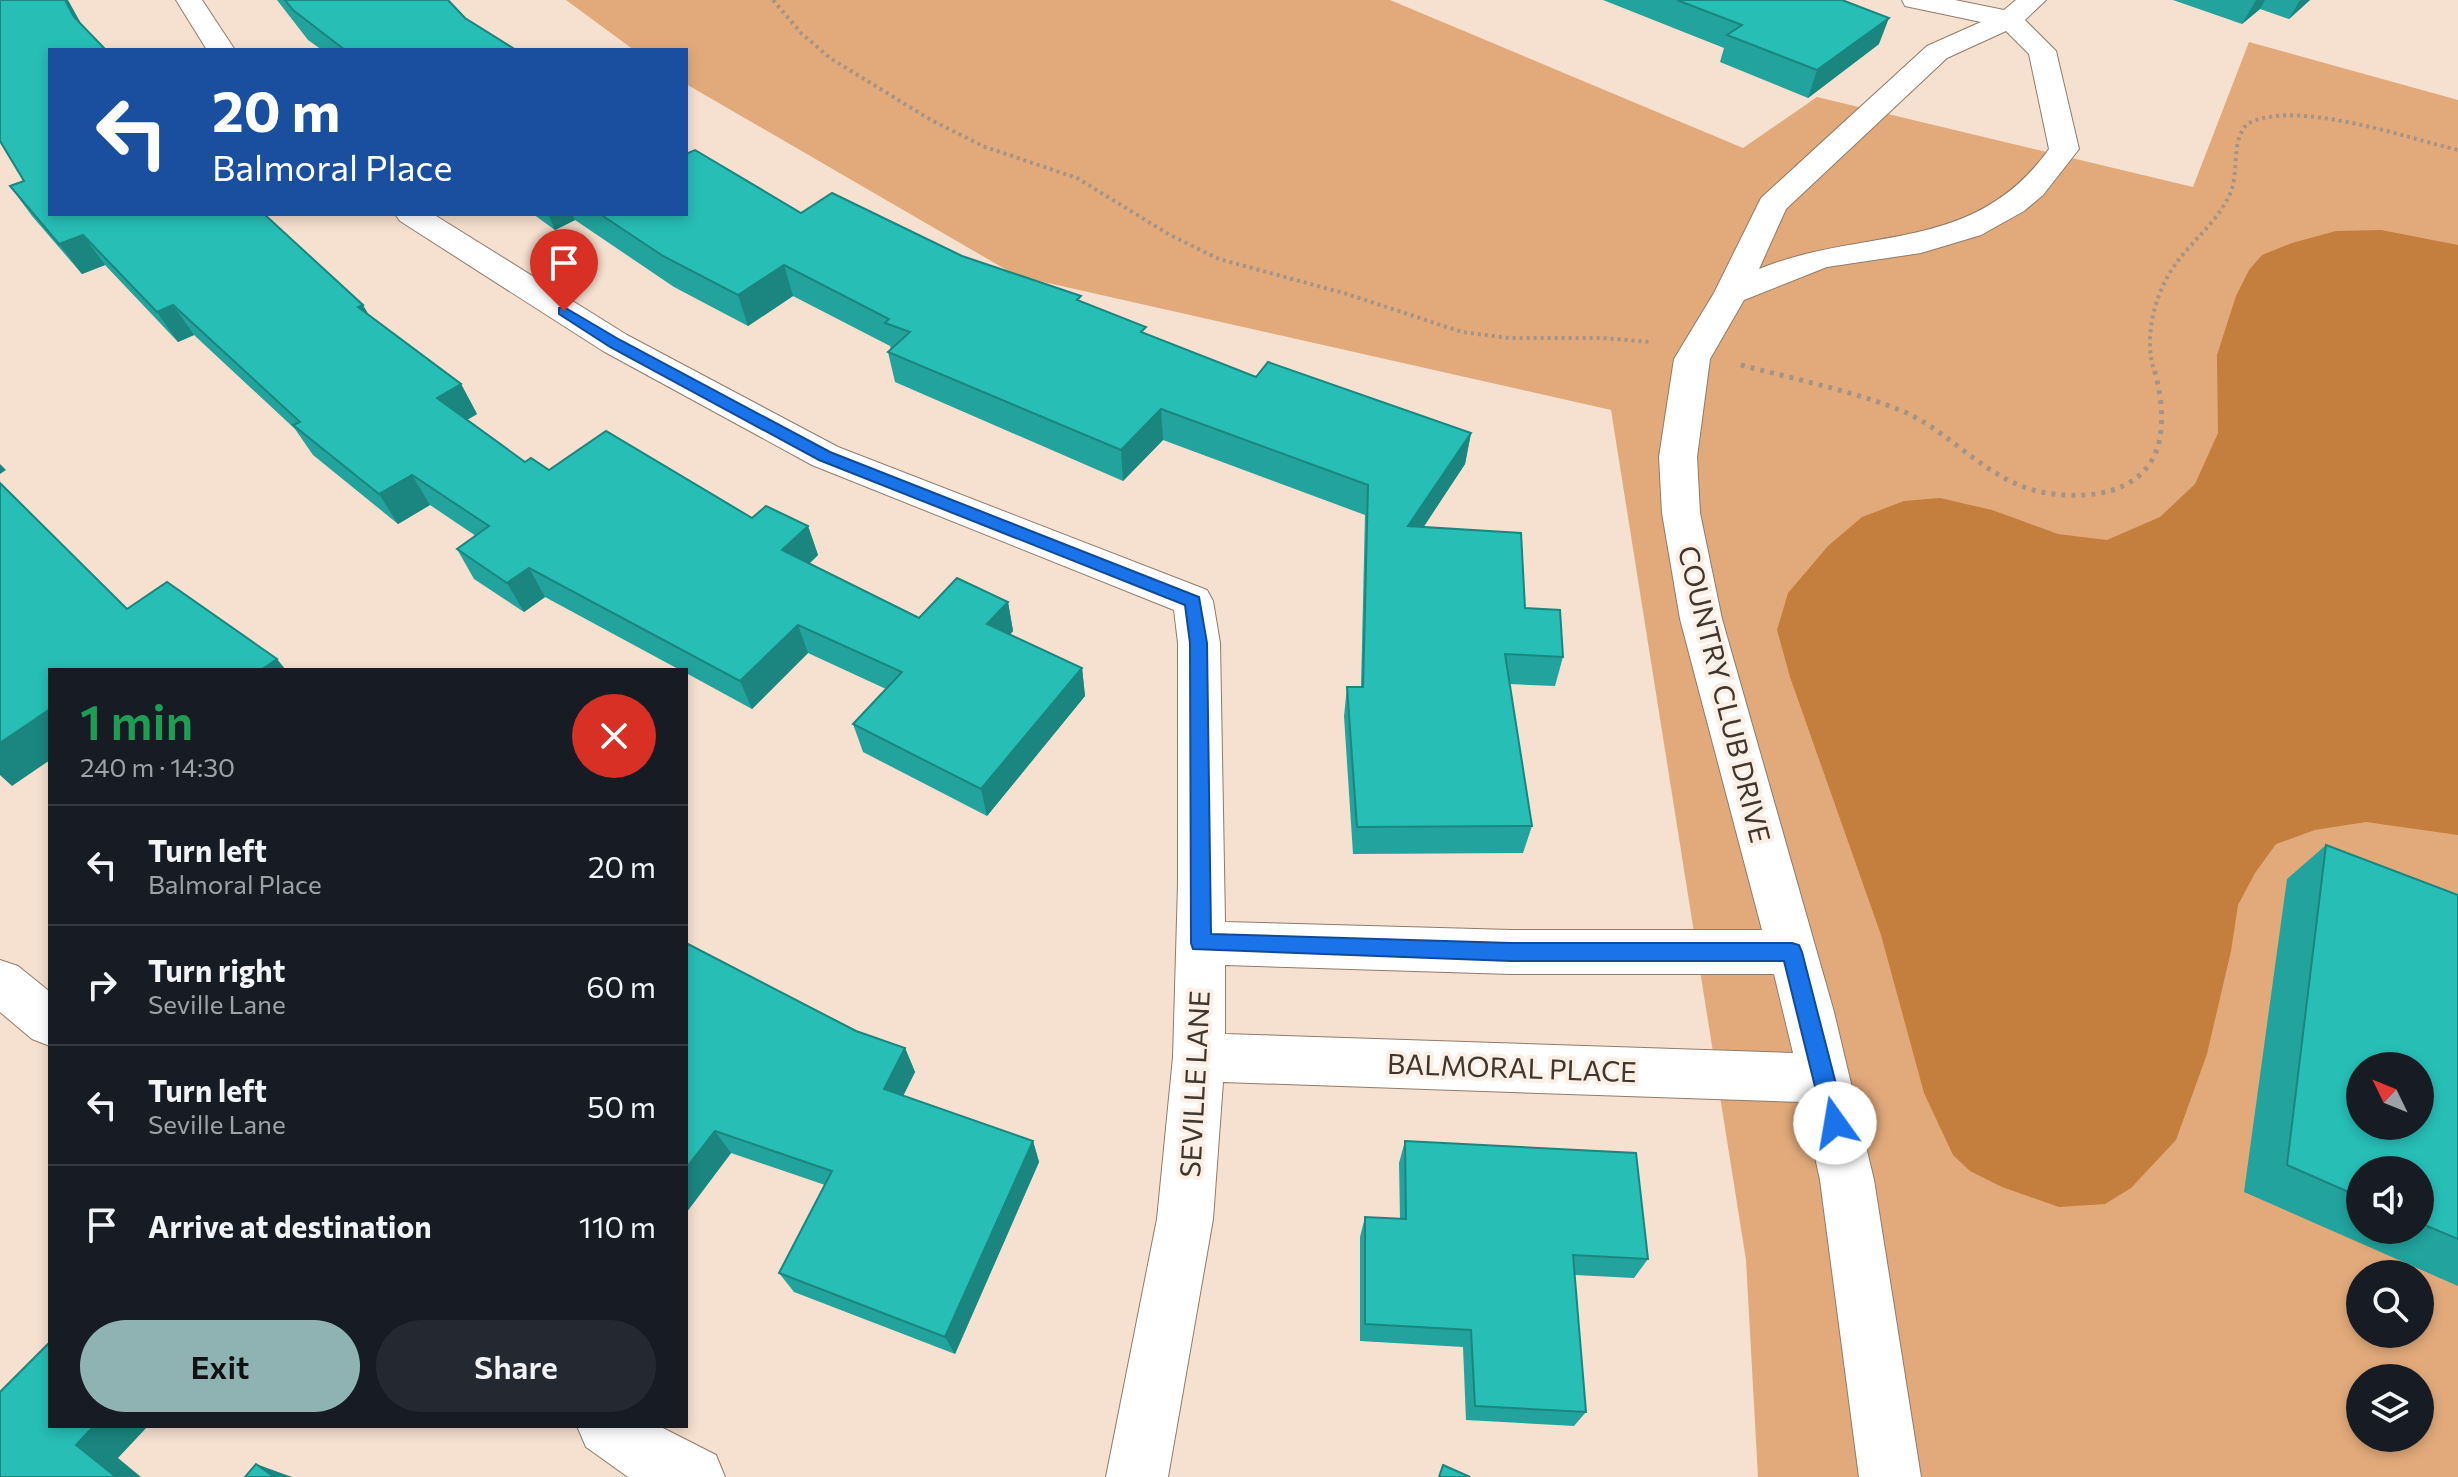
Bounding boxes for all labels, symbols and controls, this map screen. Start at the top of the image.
text: 20 m [212,75,340,144]
icon: left [80,80,184,184]
text: Balmoral Place [212,144,452,188]
pin [530,229,598,311]
icon: arrive [542,241,586,285]
street label: COUNTRY CLUB DRIVE [1672,542,1778,846]
text: 1 min [80,691,193,750]
button: close [572,694,656,778]
text: 240 m · 14:30 [80,751,235,782]
text: Turn left [148,831,267,868]
icon: left [80,843,124,887]
text: 20 m [588,847,656,884]
text: Balmoral Place [148,868,322,899]
text: Turn right [148,951,285,988]
icon: right [80,963,124,1007]
text: 60 m [586,967,656,1004]
text: Seville Lane [148,988,286,1019]
street label: SEVILLE LANE [1172,990,1216,1178]
street label: BALMORAL PLACE [1387,1046,1637,1088]
north arrow [2346,1052,2434,1140]
map controls [2346,1052,2434,1452]
text: Turn left [148,1071,267,1108]
position arrow [1793,1081,1877,1165]
icon: left [80,1083,124,1127]
text: 50 m [587,1087,656,1124]
text: Seville Lane [148,1108,286,1139]
button: sound [2346,1156,2434,1244]
icon: arrive [80,1203,124,1247]
text: Arrive at destination [148,1207,432,1244]
text: 110 m [579,1207,656,1244]
button: search [2346,1260,2434,1348]
button: Exit [80,1320,360,1412]
button: Share [376,1320,656,1412]
button: layers [2346,1364,2434,1452]

